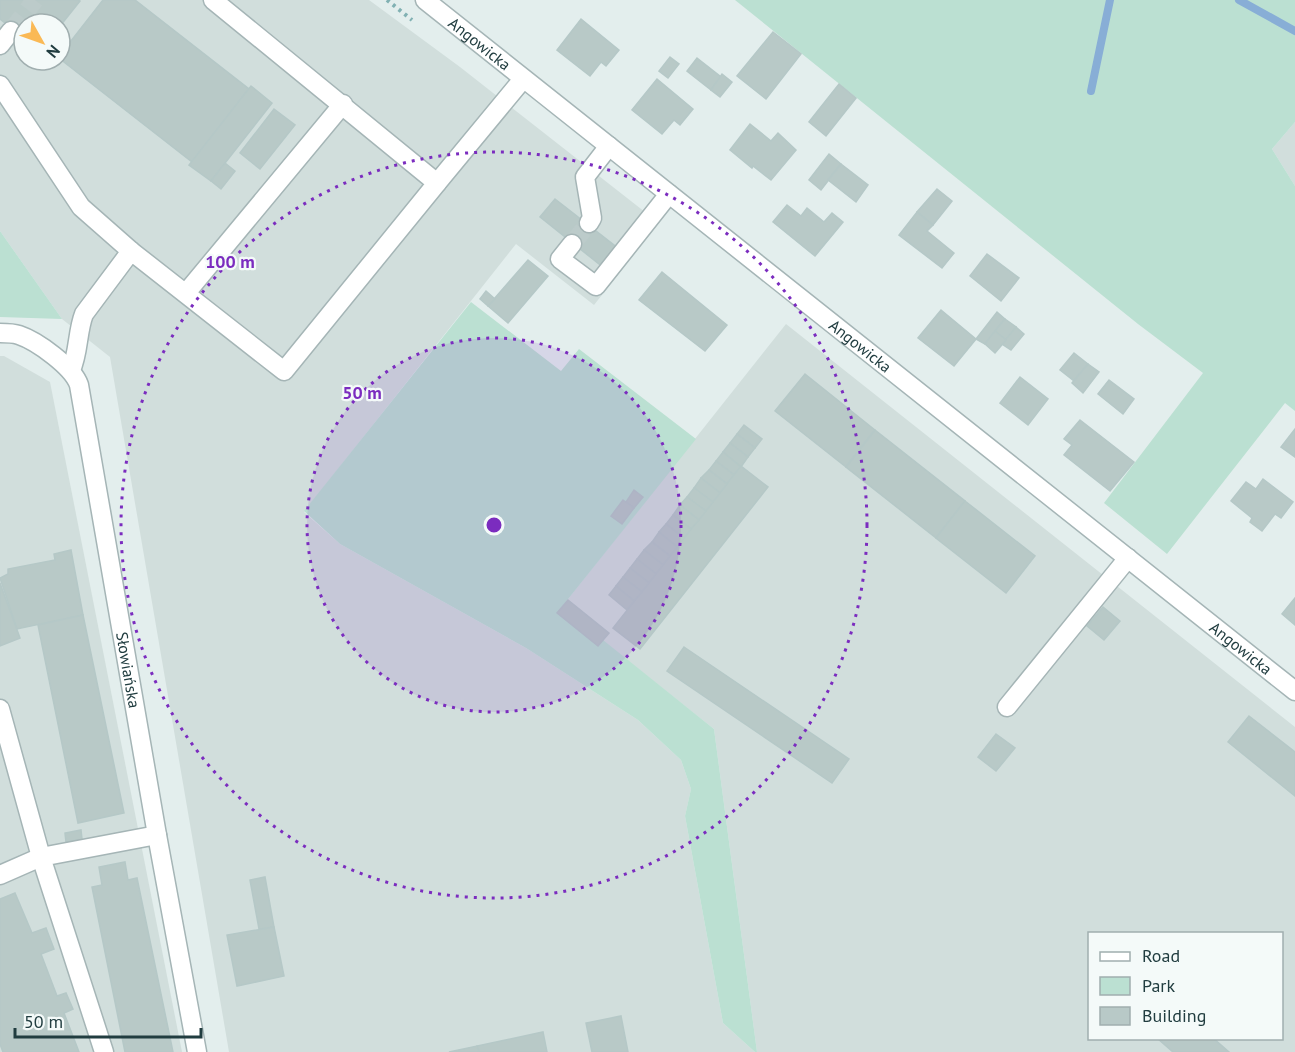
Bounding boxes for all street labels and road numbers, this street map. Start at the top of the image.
street label: Angowicka [445,13,515,74]
street label: Angowicka [825,315,896,377]
street label: Angowicka [1206,617,1276,679]
street label: Słowiańska [112,630,145,709]

